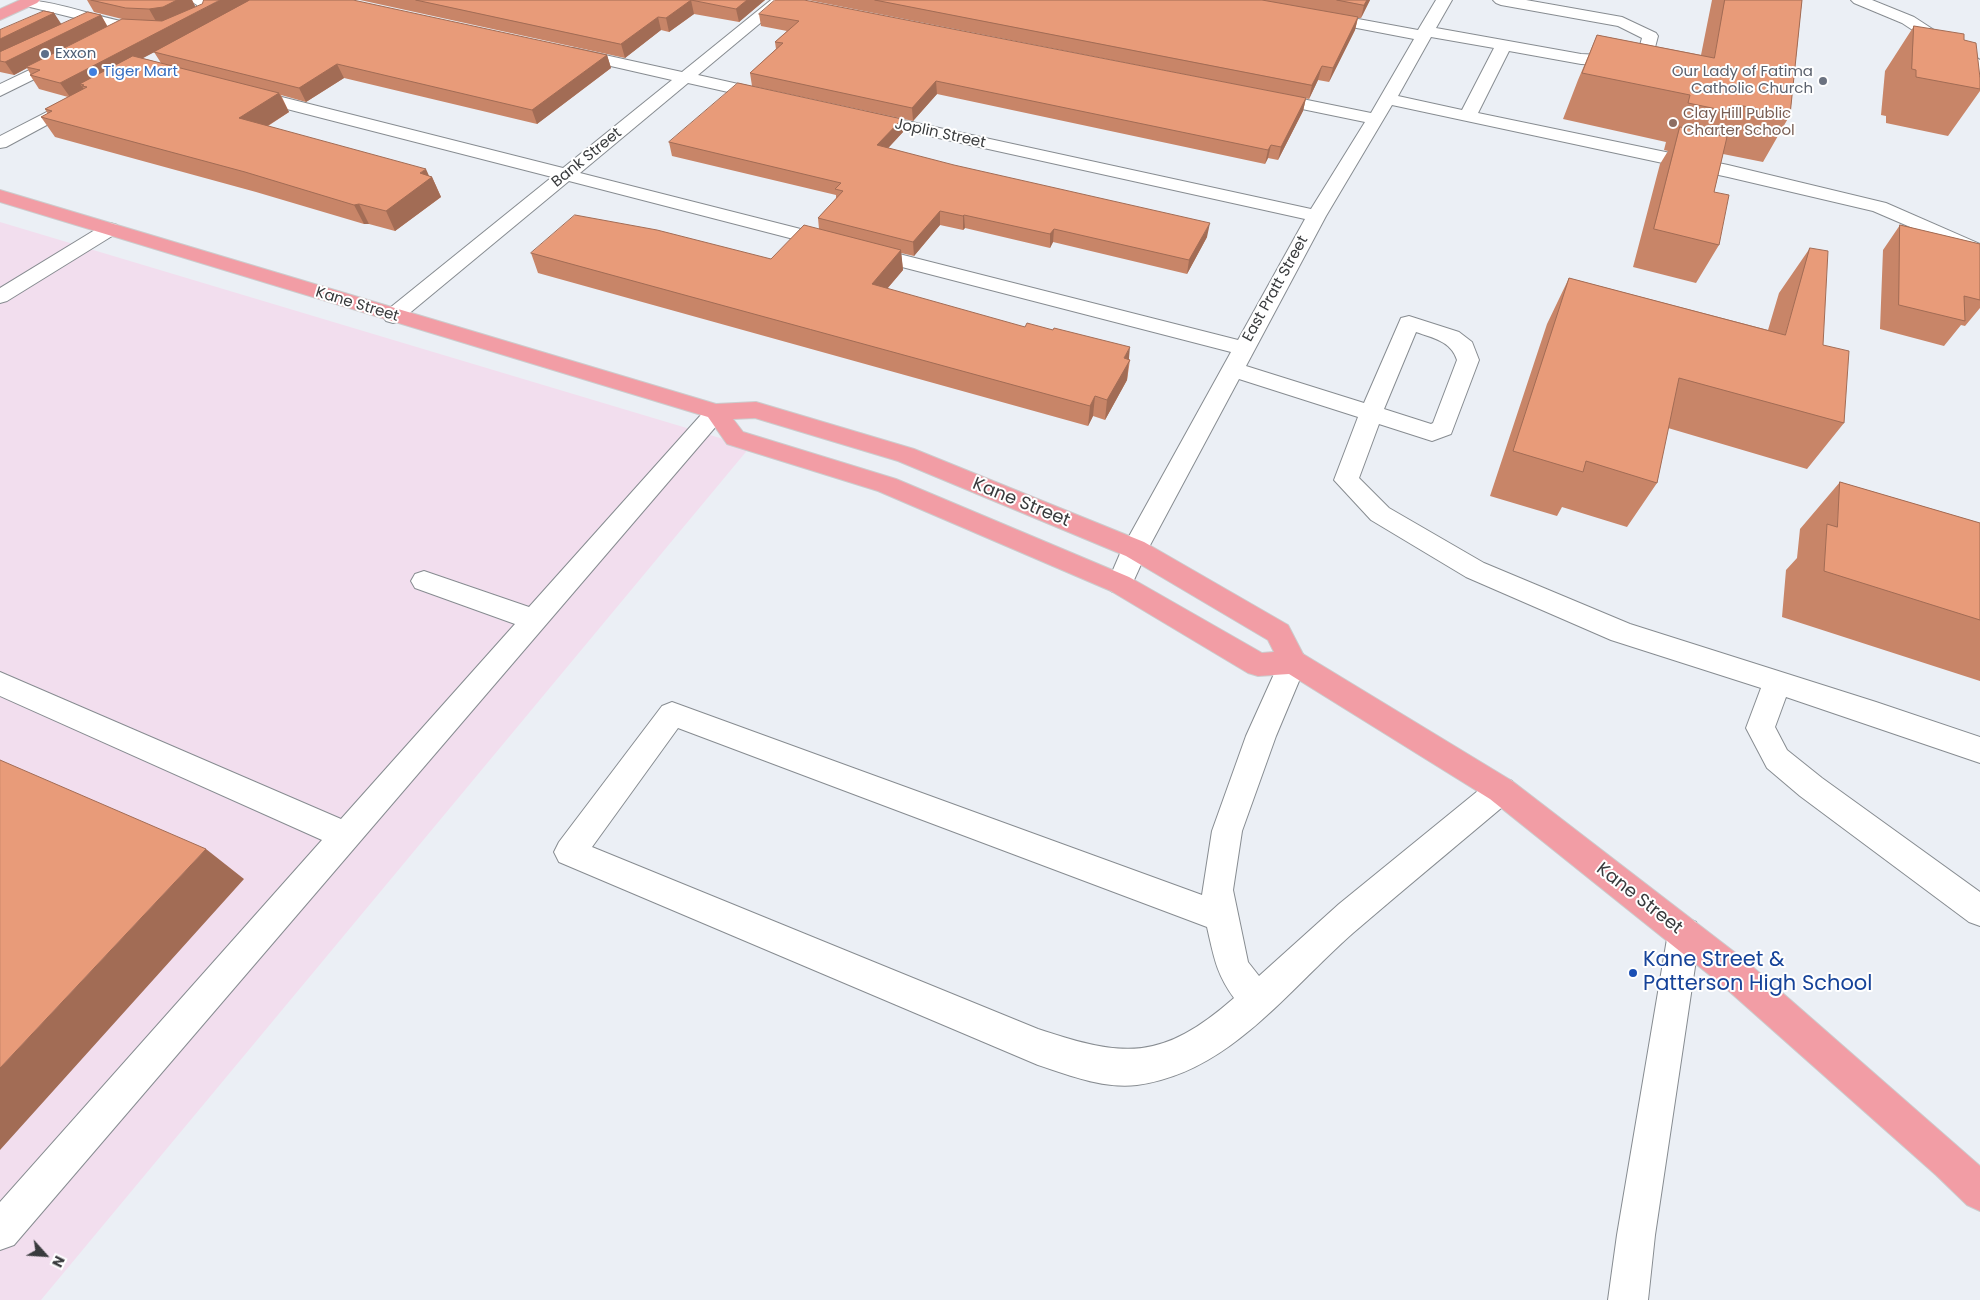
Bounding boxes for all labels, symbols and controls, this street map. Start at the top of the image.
place label: Exxon [55,45,96,63]
marker: Exxon [39,48,51,60]
place label: Tiger Mart [103,63,178,81]
place label: Our Lady of Fatima Catholic Church [1672,63,1813,98]
marker: Tiger Mart [87,66,99,78]
marker: Our Lady of Fatima Catholic Church [1817,75,1829,87]
place label: Clay Hill Public Charter School [1683,105,1795,140]
street label: Joplin Street [893,116,987,152]
marker: Clay Hill Public Charter School [1667,117,1679,129]
street label: Bank Street [548,124,626,192]
street label: East Pratt Street [1239,233,1313,345]
street label: Kane Street [313,284,401,326]
street label: Kane Street [969,474,1073,532]
street label: Kane Street [1592,859,1686,939]
place label: Kane Street & Patterson High School [1643,948,1872,998]
marker: Kane Street & Patterson High School [1627,967,1639,979]
north arrow [20,1230,70,1280]
text: N [47,1252,70,1271]

